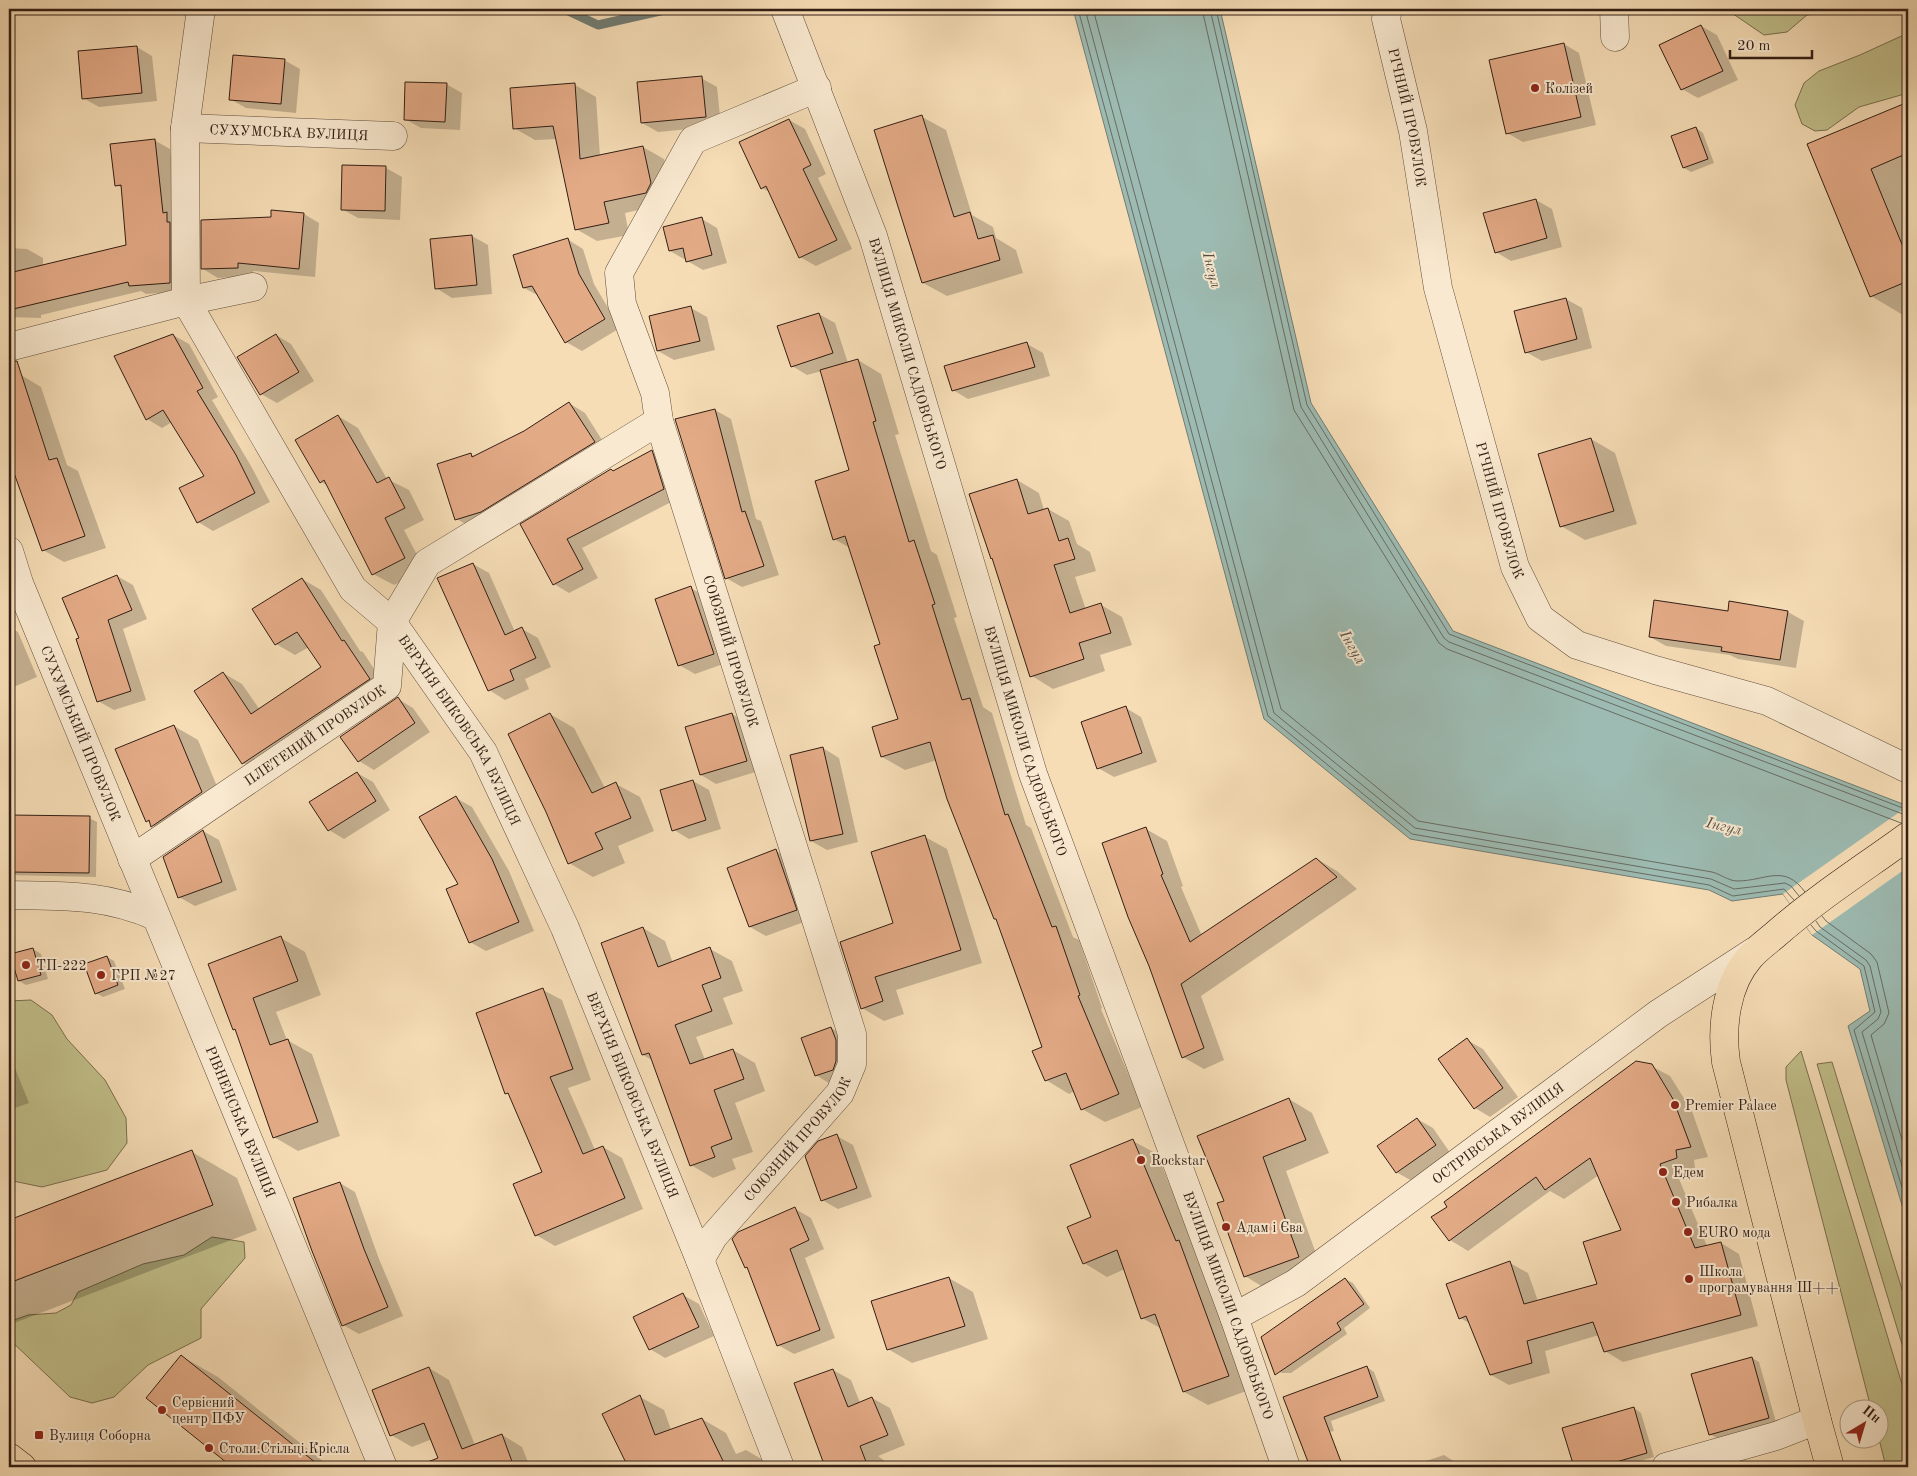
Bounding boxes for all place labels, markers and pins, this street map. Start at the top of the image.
marker: Колізей [1529,82,1541,94]
place label: Колізей [1545,82,1593,96]
marker: ТП-222 [20,959,32,971]
place label: ТП-222 [36,959,87,973]
marker: ГРП №27 [95,969,107,981]
place label: ГРП №27 [111,969,176,983]
marker: Premier Palace [1669,1099,1681,1111]
place label: Premier Palace [1685,1099,1777,1113]
marker: Rockstar [1135,1154,1147,1166]
place label: Rockstar [1151,1154,1205,1168]
marker: Едем [1657,1166,1669,1178]
place label: Едем [1673,1166,1704,1180]
marker: Рибалка [1670,1196,1682,1208]
place label: Рибалка [1686,1196,1738,1210]
marker: Адам і Єва [1220,1221,1232,1233]
place label: Адам і Єва [1236,1221,1303,1235]
marker: EURO мода [1682,1226,1694,1238]
place label: EURO мода [1698,1226,1771,1240]
place label: Школа програмування Ш++ [1699,1265,1839,1295]
marker: Школа програмування Ш++ [1683,1273,1695,1285]
place label: Cервісний центр ПФУ [172,1396,245,1426]
marker: Cервісний центр ПФУ [156,1404,168,1416]
marker: Вулиця Соборна [33,1429,45,1441]
place label: Вулиця Соборна [49,1429,151,1443]
marker: Столи.Стільці.Крісла [203,1442,215,1454]
place label: Столи.Стільці.Крісла [219,1442,350,1456]

